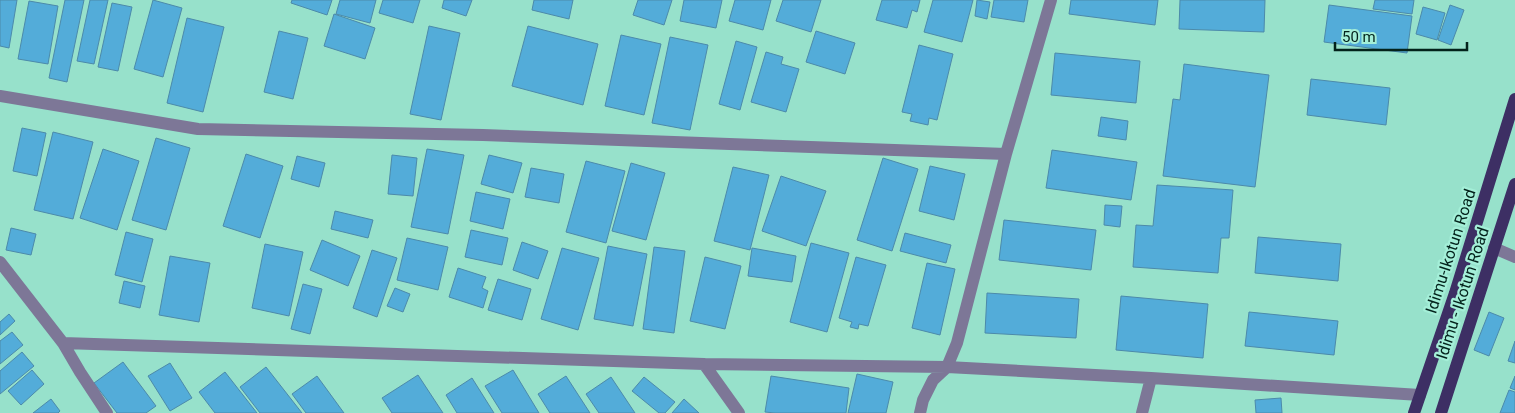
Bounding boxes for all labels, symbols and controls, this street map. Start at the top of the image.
scale bar [1335,20,1468,52]
text: 50 m [1342,28,1376,46]
street label: Idimu-Ikotun Road [1421,187,1480,316]
street label: Idimu - Ikotun Road [1432,225,1493,362]

